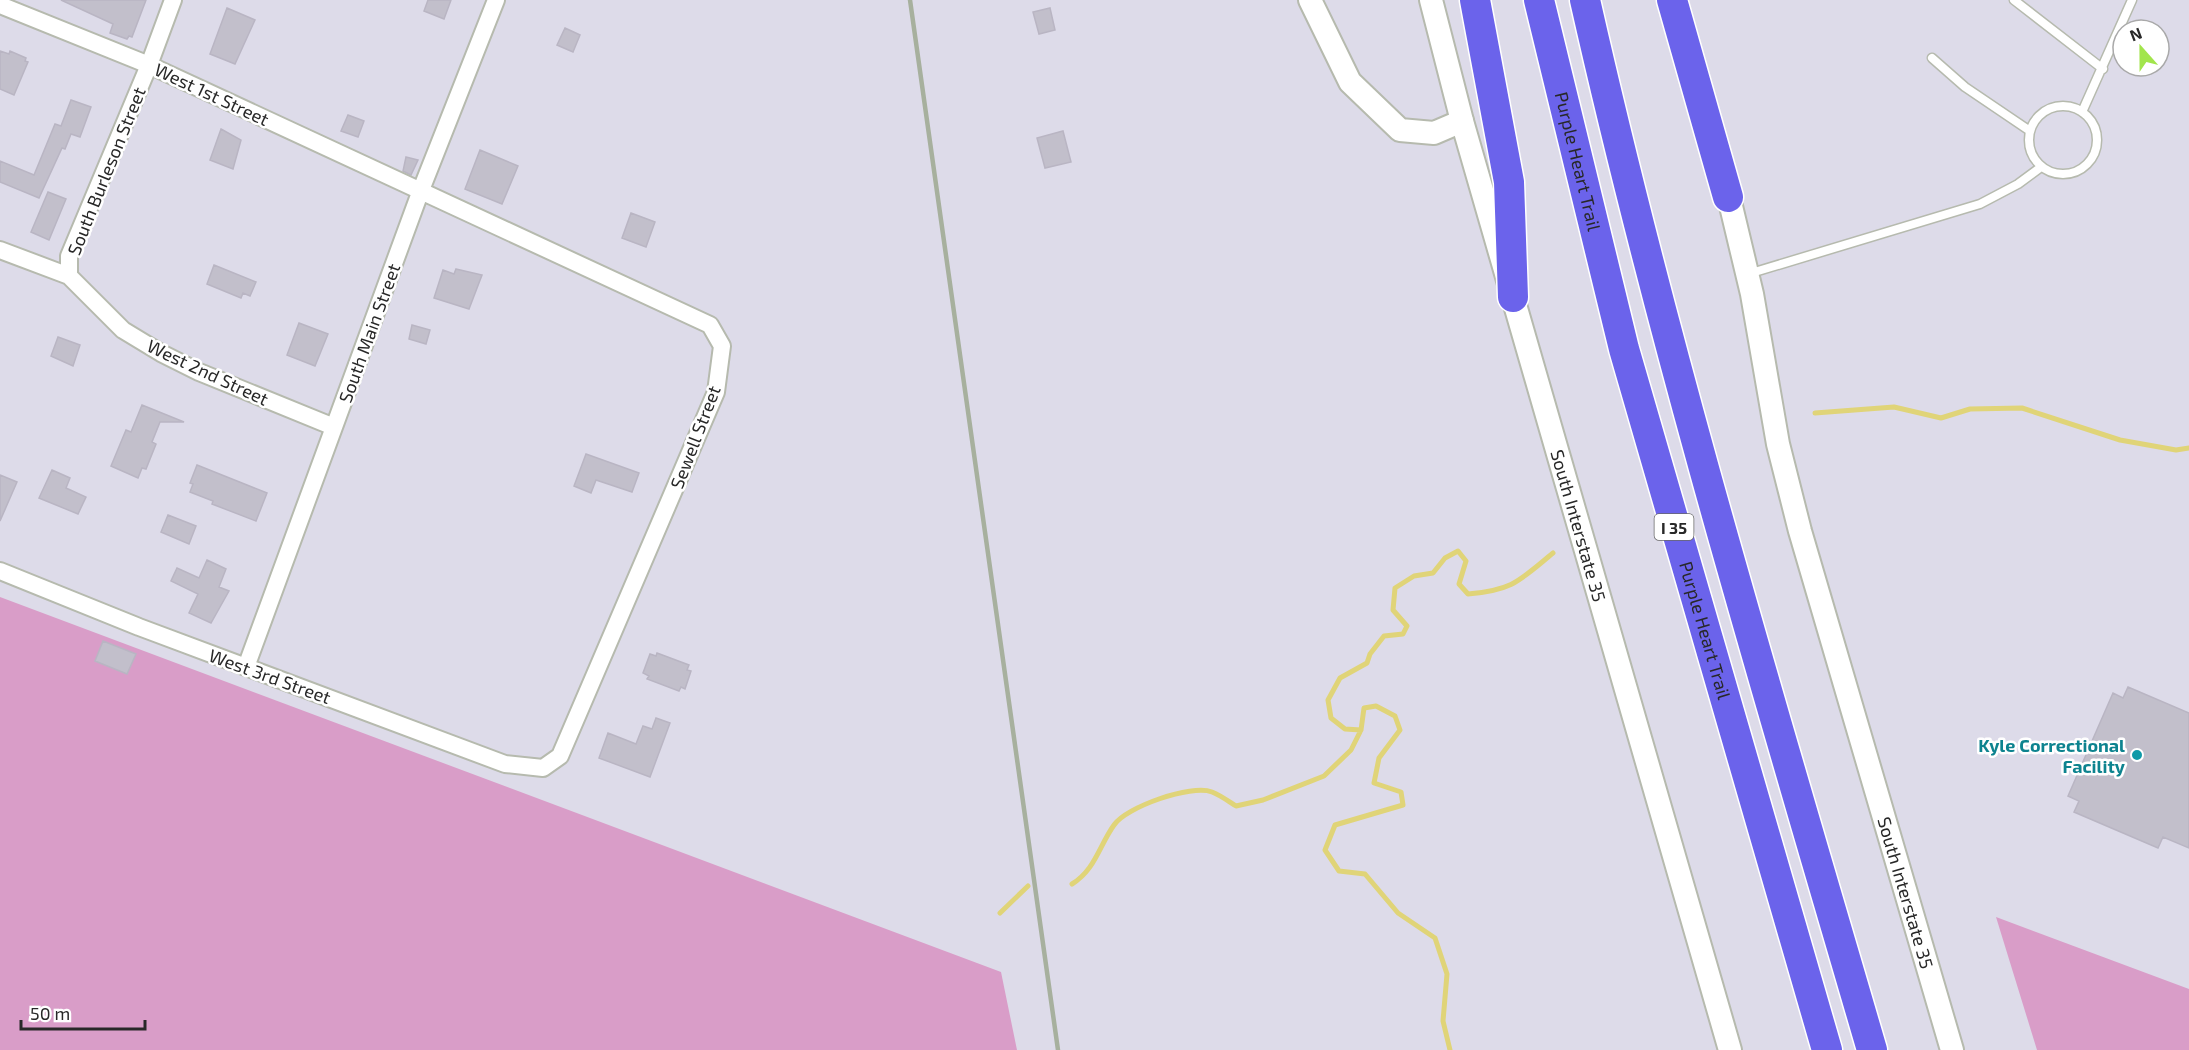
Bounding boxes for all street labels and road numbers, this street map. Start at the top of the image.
street label: West 1st Street [151,58,273,130]
street label: South Burleson Street [62,84,150,258]
street label: Purple Heart Trail [1551,89,1606,234]
street label: South Main Street [334,260,404,406]
street label: West 2nd Street [144,334,272,410]
street label: Sewell Street [665,382,725,492]
street label: South Interstate 35 [1546,447,1611,604]
road number: I 35 [1654,514,1694,540]
street label: Purple Heart Trail [1675,559,1736,702]
street label: West 3rd Street [206,644,334,708]
street label: South Interstate 35 [1873,814,1939,971]

